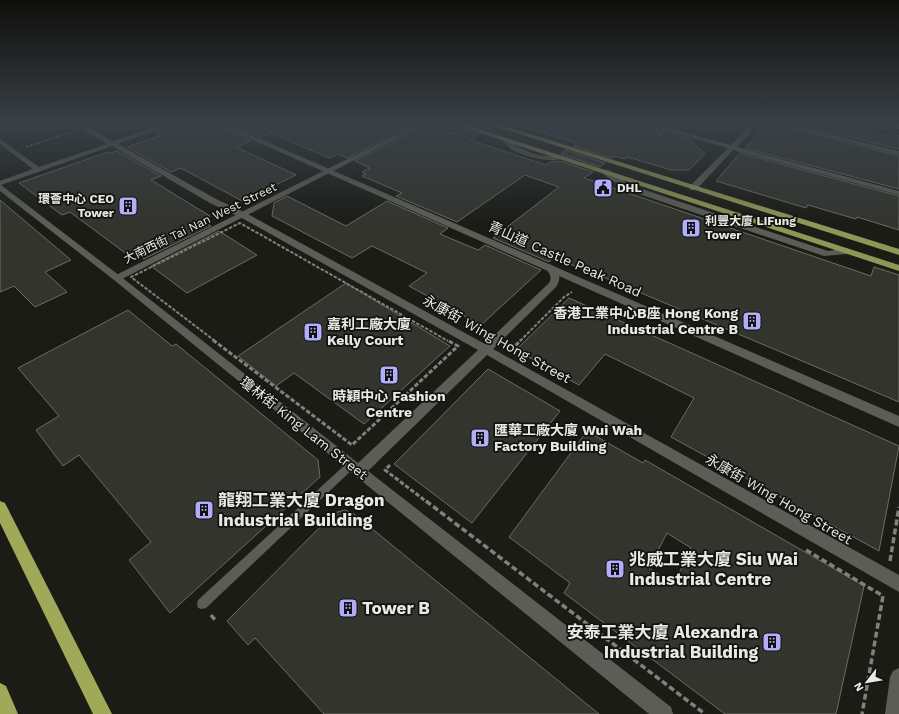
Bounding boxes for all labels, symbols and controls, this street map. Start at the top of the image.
public building icon: DHL [592,177,614,199]
street label: 大南西街 Tai Nan West Street [121,180,279,266]
place label: DHL [617,181,642,195]
place label: 環薈中心 CEO Tower [38,192,115,220]
building icon: 環薈中心 CEO Tower [117,195,139,217]
place label: 利豐大廈 LiFung Tower [705,214,796,242]
building icon: 利豐大廈 LiFung Tower [680,217,702,239]
street label: 青山道 Castle Peak Road [486,218,644,300]
street label: 永康街 Wing Hong Street [420,292,574,386]
place label: 香港工業中心B座 Hong Kong Industrial Centre B [553,305,738,337]
building icon: 香港工業中心B座 Hong Kong Industrial Centre B [741,310,763,332]
place label: 嘉利工廠大廈 Kelly Court [327,316,411,348]
building icon: 嘉利工廠大廈 Kelly Court [302,321,324,343]
building icon: 時穎中心 Fashion Centre [378,364,400,386]
street label: 瓊林街 King Lam Street [237,373,371,483]
place label: 時穎中心 Fashion Centre [332,388,446,420]
place label: 匯華工廠大廈 Wui Wah Factory Building [494,422,642,454]
building icon: 匯華工廠大廈 Wui Wah Factory Building [469,427,491,449]
street label: 永康街 Wing Hong Street [703,450,855,548]
place label: 龍翔工業大廈 Dragon Industrial Building [218,490,384,530]
building icon: 龍翔工業大廈 Dragon Industrial Building [193,499,215,521]
place label: 兆威工業大廈 Siu Wai Industrial Centre [629,549,798,589]
building icon: 兆威工業大廈 Siu Wai Industrial Centre [604,558,626,580]
building icon: Tower B [337,597,359,619]
place label: Tower B [362,598,430,618]
place label: 安泰工業大廈 Alexandra Industrial Building [567,622,758,662]
building icon: 安泰工業大廈 Alexandra Industrial Building [761,631,783,653]
north arrow [847,662,887,702]
text: N [851,680,867,694]

